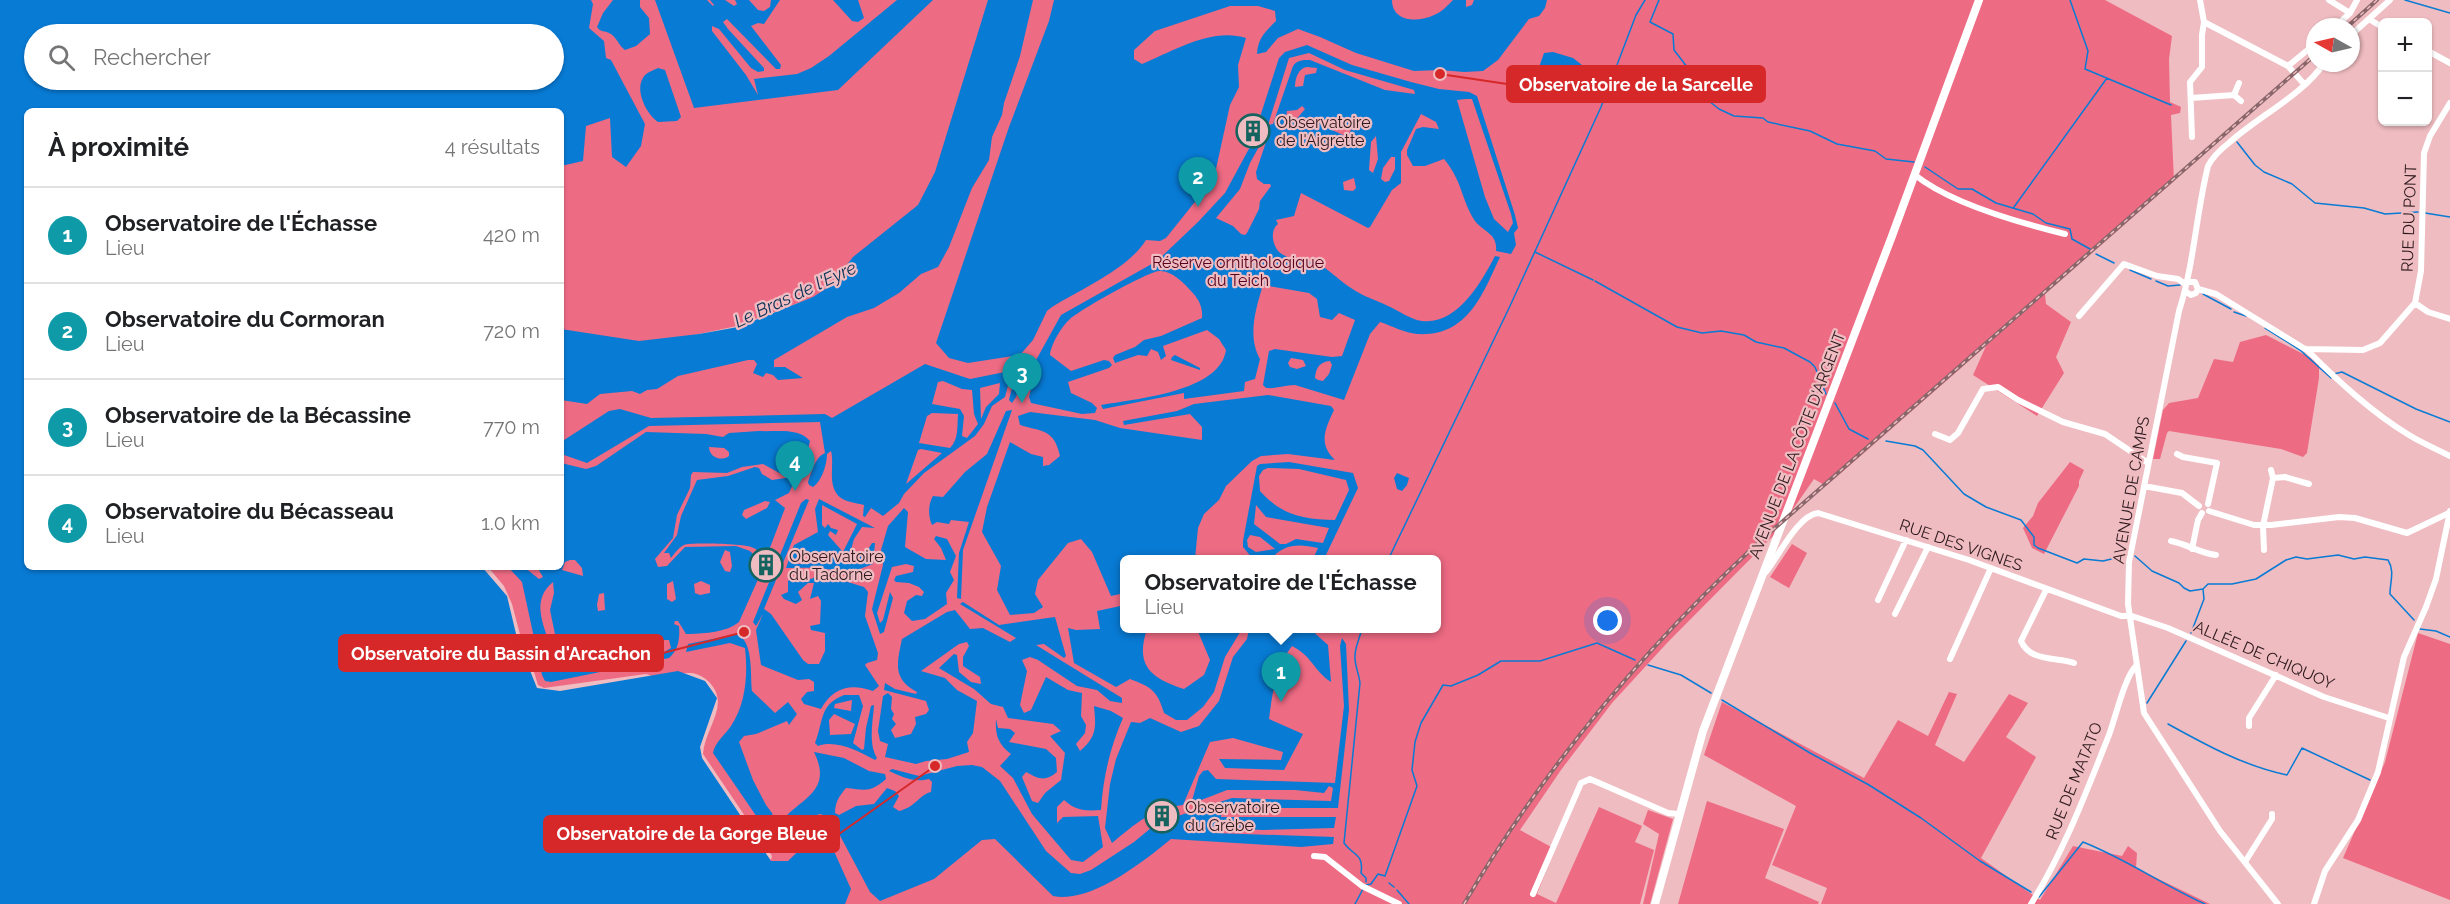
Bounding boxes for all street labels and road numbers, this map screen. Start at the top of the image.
street label: RUE DU PONT [2398,163,2420,272]
street label: AVENUE DE LA CÔTE D'ARGENT [1744,328,1849,561]
street label: AVENUE DE CAMPS [2109,415,2153,565]
street label: RUE DES VIGNES [1897,515,2025,575]
street label: ALLÉE DE CHIQUOY [2191,616,2338,693]
street label: RUE DE MATATO [2042,719,2106,843]

